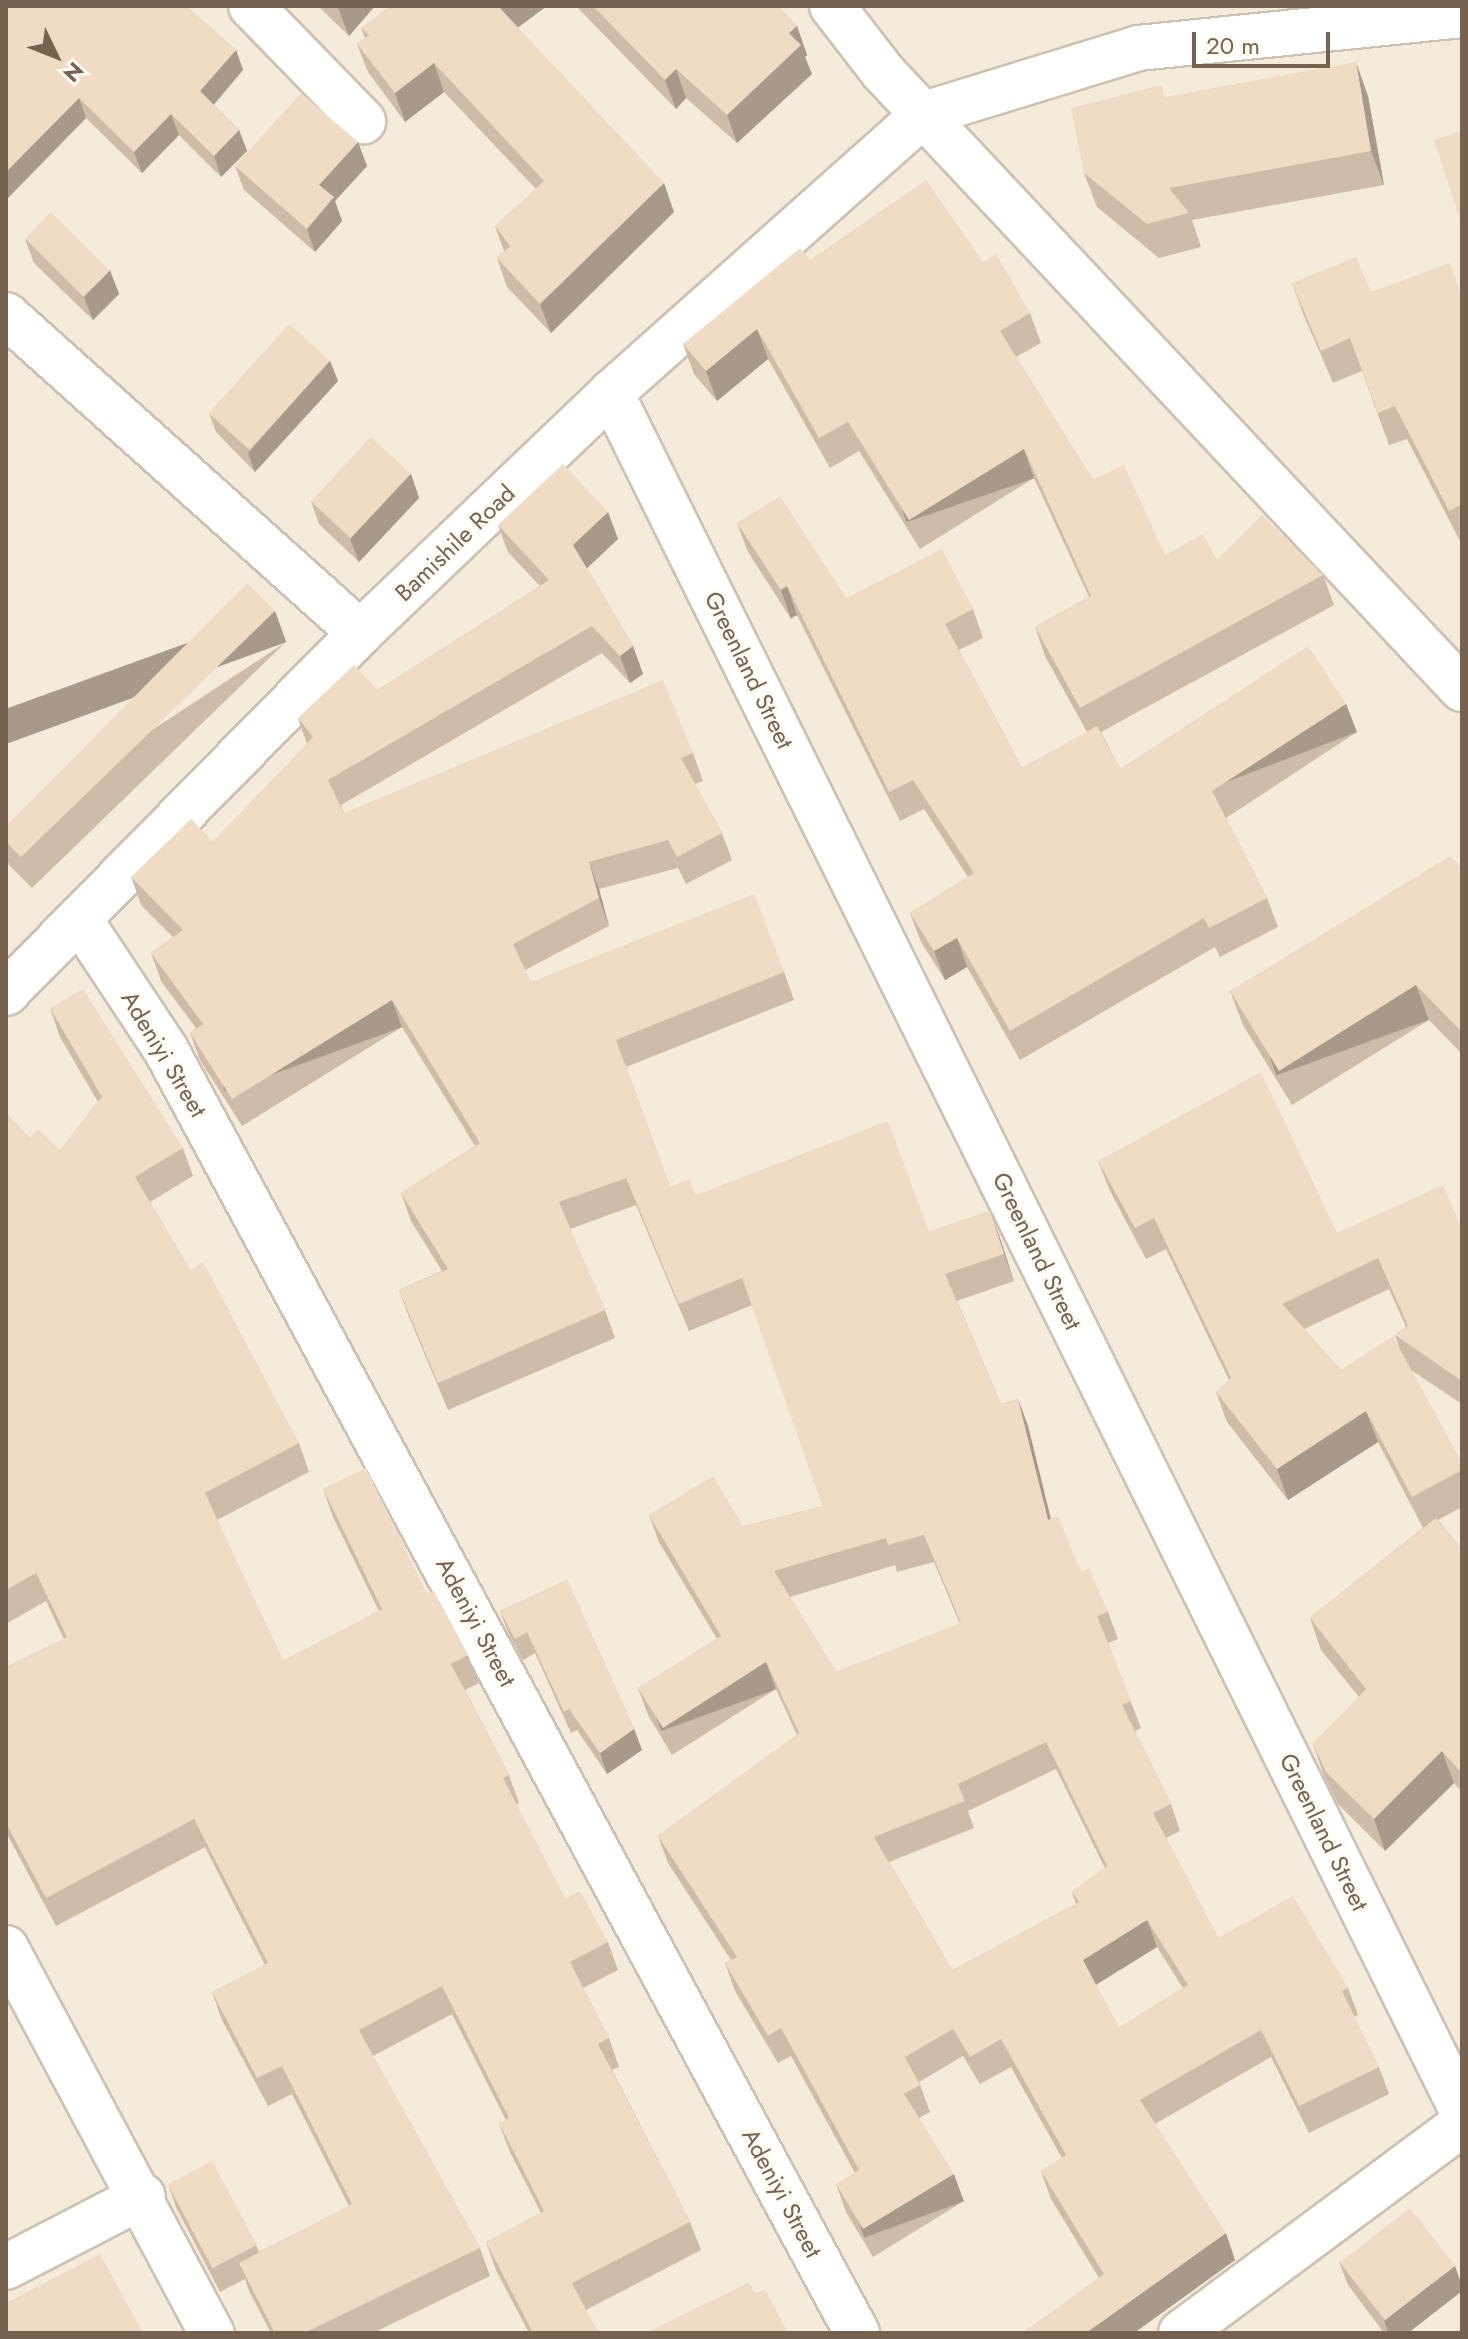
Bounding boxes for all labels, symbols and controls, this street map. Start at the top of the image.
north arrow [16,16,96,96]
scale bar [1196,16,1334,66]
text: 20 m [1206,28,1260,63]
text: N [56,55,91,90]
street label: Bamishile Road [389,479,521,607]
street label: Greenland Street [698,587,800,753]
street label: Adeniyi Street [115,986,213,1122]
street label: Greenland Street [986,1168,1088,1334]
street label: Adeniyi Street [430,1553,522,1691]
street label: Greenland Street [1273,1749,1375,1915]
street label: Adeniyi Street [736,2124,828,2262]

